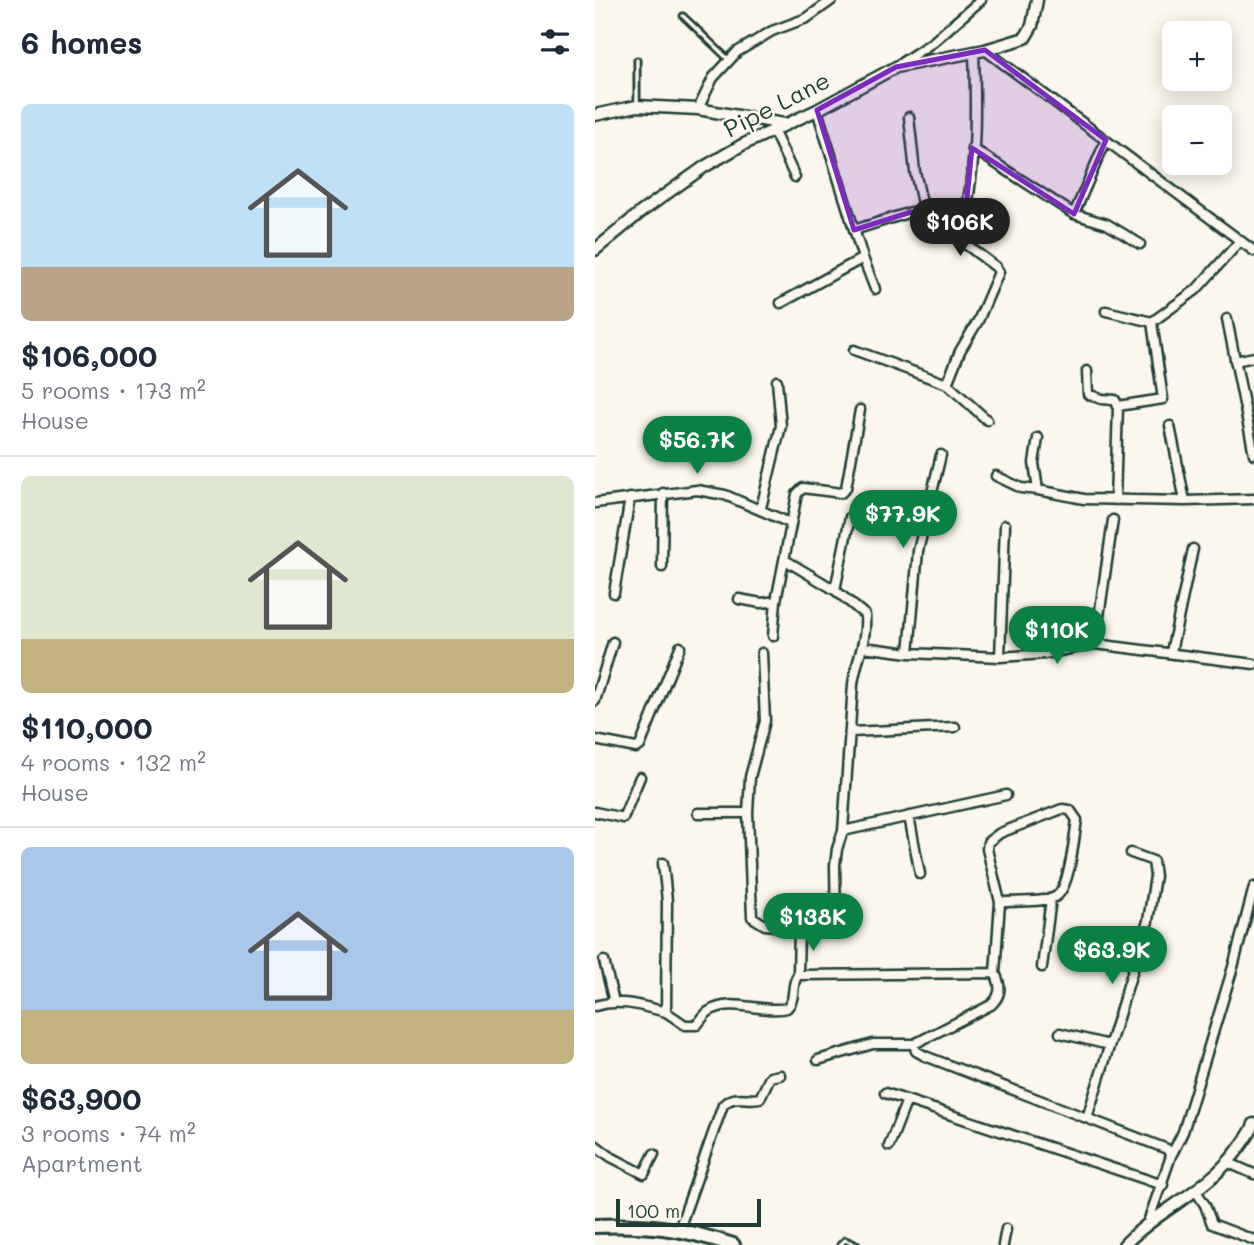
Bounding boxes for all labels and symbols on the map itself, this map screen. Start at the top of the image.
street label: Pipe Lane [718,64,835,144]
pin: $106K [911,198,1009,258]
pin: $56.7K [640,416,754,476]
pin: $77.9K [846,490,960,550]
pin: $110K [1008,606,1106,666]
pin: $138K [764,894,862,953]
pin: $63.9K [1055,926,1169,986]
scale bar [616,1196,761,1228]

